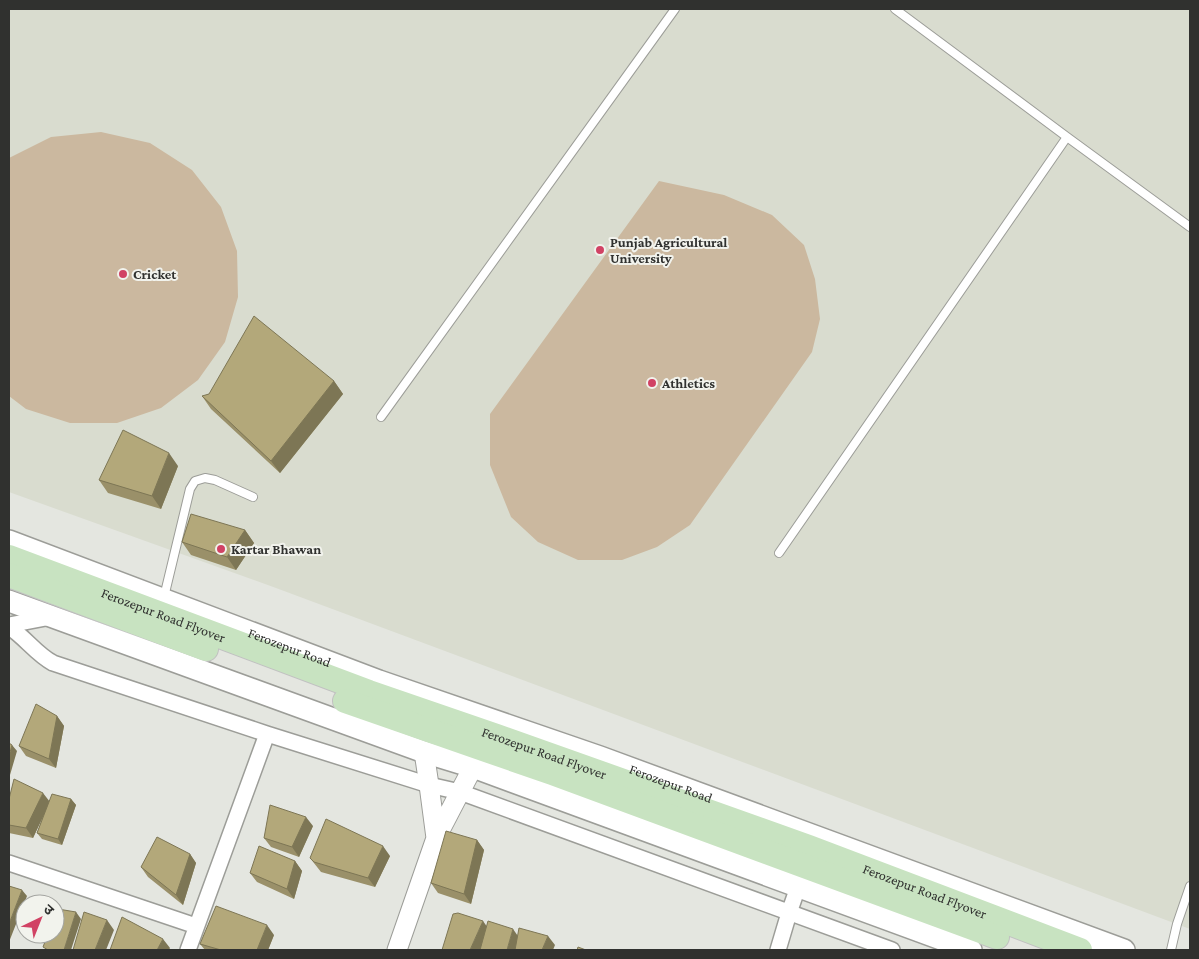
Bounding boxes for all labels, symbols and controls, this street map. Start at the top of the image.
place label: Punjab Agricultural University [610,234,727,266]
marker: Punjab Agricultural University [594,244,606,256]
place label: Cricket [133,266,177,282]
marker: Cricket [117,268,129,280]
place label: Athletics [661,375,715,391]
marker: Athletics [646,377,658,389]
place label: Kartar Bhawan [231,541,321,557]
marker: Kartar Bhawan [215,543,227,555]
street label: Ferozepur Road Flyover [99,584,228,645]
street label: Ferozepur Road [246,624,334,670]
street label: Ferozepur Road Flyover [480,723,609,782]
street label: Ferozepur Road [627,761,715,806]
street label: Ferozepur Road Flyover [861,860,989,922]
north arrow [15,894,65,944]
text: उ [40,901,58,919]

